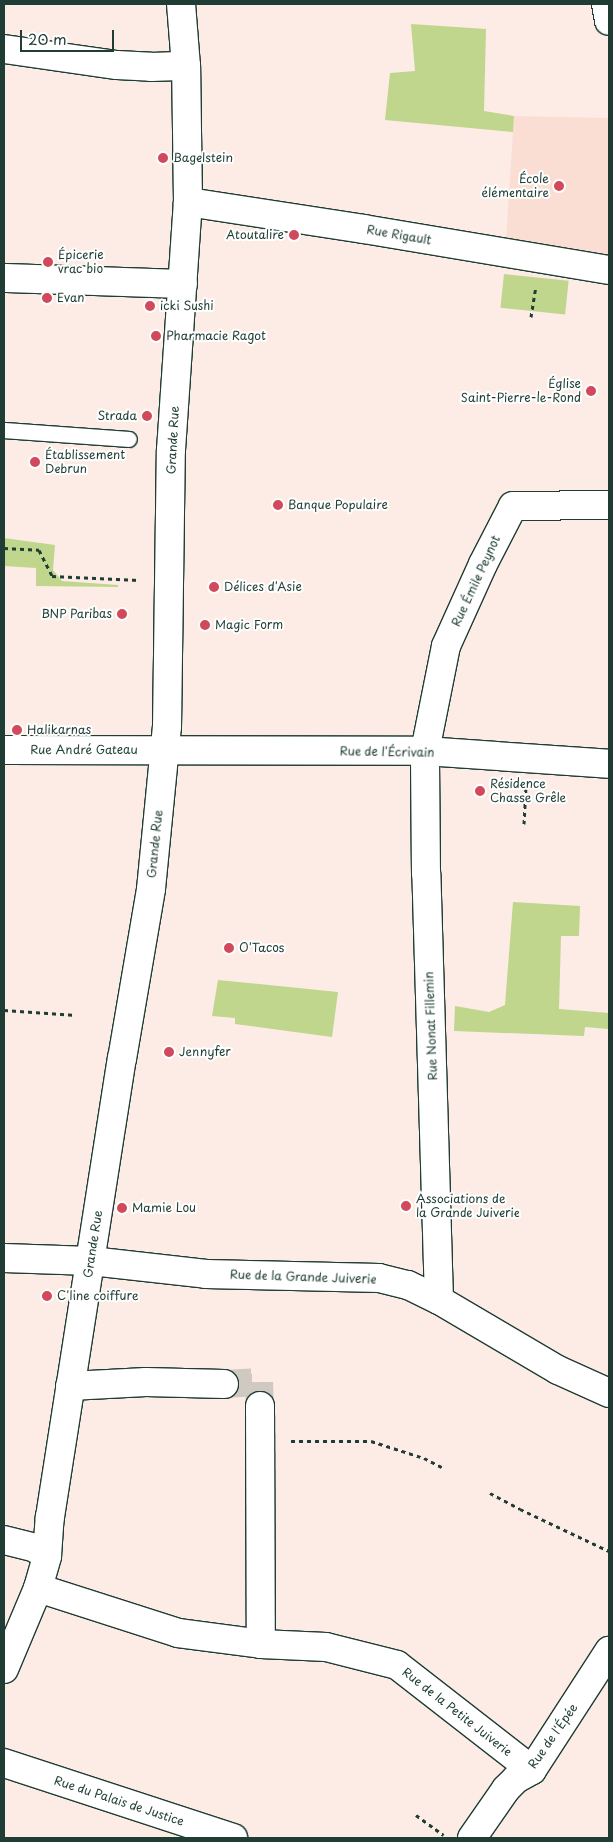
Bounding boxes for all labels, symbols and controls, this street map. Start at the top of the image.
scale bar [22,20,116,52]
text: 20 m [28,27,67,50]
place label: Bagelstein [173,151,233,165]
marker: Bagelstein [157,152,169,164]
place label: École élémentaire [482,172,549,200]
marker: École élémentaire [553,180,565,192]
street label: Rue Rigault [365,222,433,248]
place label: Atoutalire [226,228,284,242]
marker: Atoutalire [288,229,300,241]
place label: Épicerie vrac bio [58,248,104,276]
marker: Épicerie vrac bio [42,256,54,268]
place label: Evan [57,291,85,305]
marker: Evan [41,292,53,304]
place label: icki Sushi [160,299,214,313]
marker: icki Sushi [144,300,156,312]
place label: Pharmacie Ragot [166,329,266,343]
marker: Pharmacie Ragot [150,330,162,342]
place label: Église Saint-Pierre-le-Rond [461,377,581,405]
marker: Église Saint-Pierre-le-Rond [585,385,597,397]
street label: Grande Rue [164,405,182,475]
place label: Strada [98,409,137,423]
marker: Strada [141,410,153,422]
place label: Établissement Debrun [45,448,125,476]
marker: Établissement Debrun [29,456,41,468]
place label: Banque Populaire [288,498,388,512]
marker: Banque Populaire [272,499,284,511]
street label: Rue Émile Peynot [448,532,504,630]
place label: Délices d'Asie [224,580,302,594]
marker: Délices d'Asie [208,581,220,593]
place label: BNP Paribas [41,607,112,621]
marker: BNP Paribas [116,608,128,620]
place label: Magic Form [215,618,284,632]
marker: Magic Form [199,619,211,631]
place label: Halikarnas [27,723,91,737]
marker: Halikarnas [11,724,23,736]
street label: Rue André Gateau [30,743,138,757]
street label: Rue de l'Écrivain [339,744,435,760]
place label: Résidence Chasse Grêle [490,777,567,805]
marker: Résidence Chasse Grêle [474,785,486,797]
street label: Grande Rue [144,809,166,879]
place label: O'Tacos [239,941,284,955]
marker: O'Tacos [223,942,235,954]
street label: Rue Nonat Fillemin [422,971,440,1081]
place label: Jennyfer [179,1045,231,1059]
marker: Jennyfer [163,1046,175,1058]
place label: Associations de la Grande Juiverie [416,1192,522,1220]
marker: Associations de la Grande Juiverie [400,1200,412,1212]
place label: Mamie Lou [132,1201,196,1215]
marker: Mamie Lou [116,1202,128,1214]
street label: Grande Rue [80,1209,106,1279]
street label: Rue de la Grande Juiverie [228,1267,378,1287]
place label: C'line coiffure [57,1289,139,1303]
marker: C'line coiffure [41,1290,53,1302]
street label: Rue de la Petite Juiverie [398,1664,516,1760]
street label: Rue de l'Épée [525,1700,581,1772]
street label: Rue du Palais de Justice [51,1773,187,1829]

